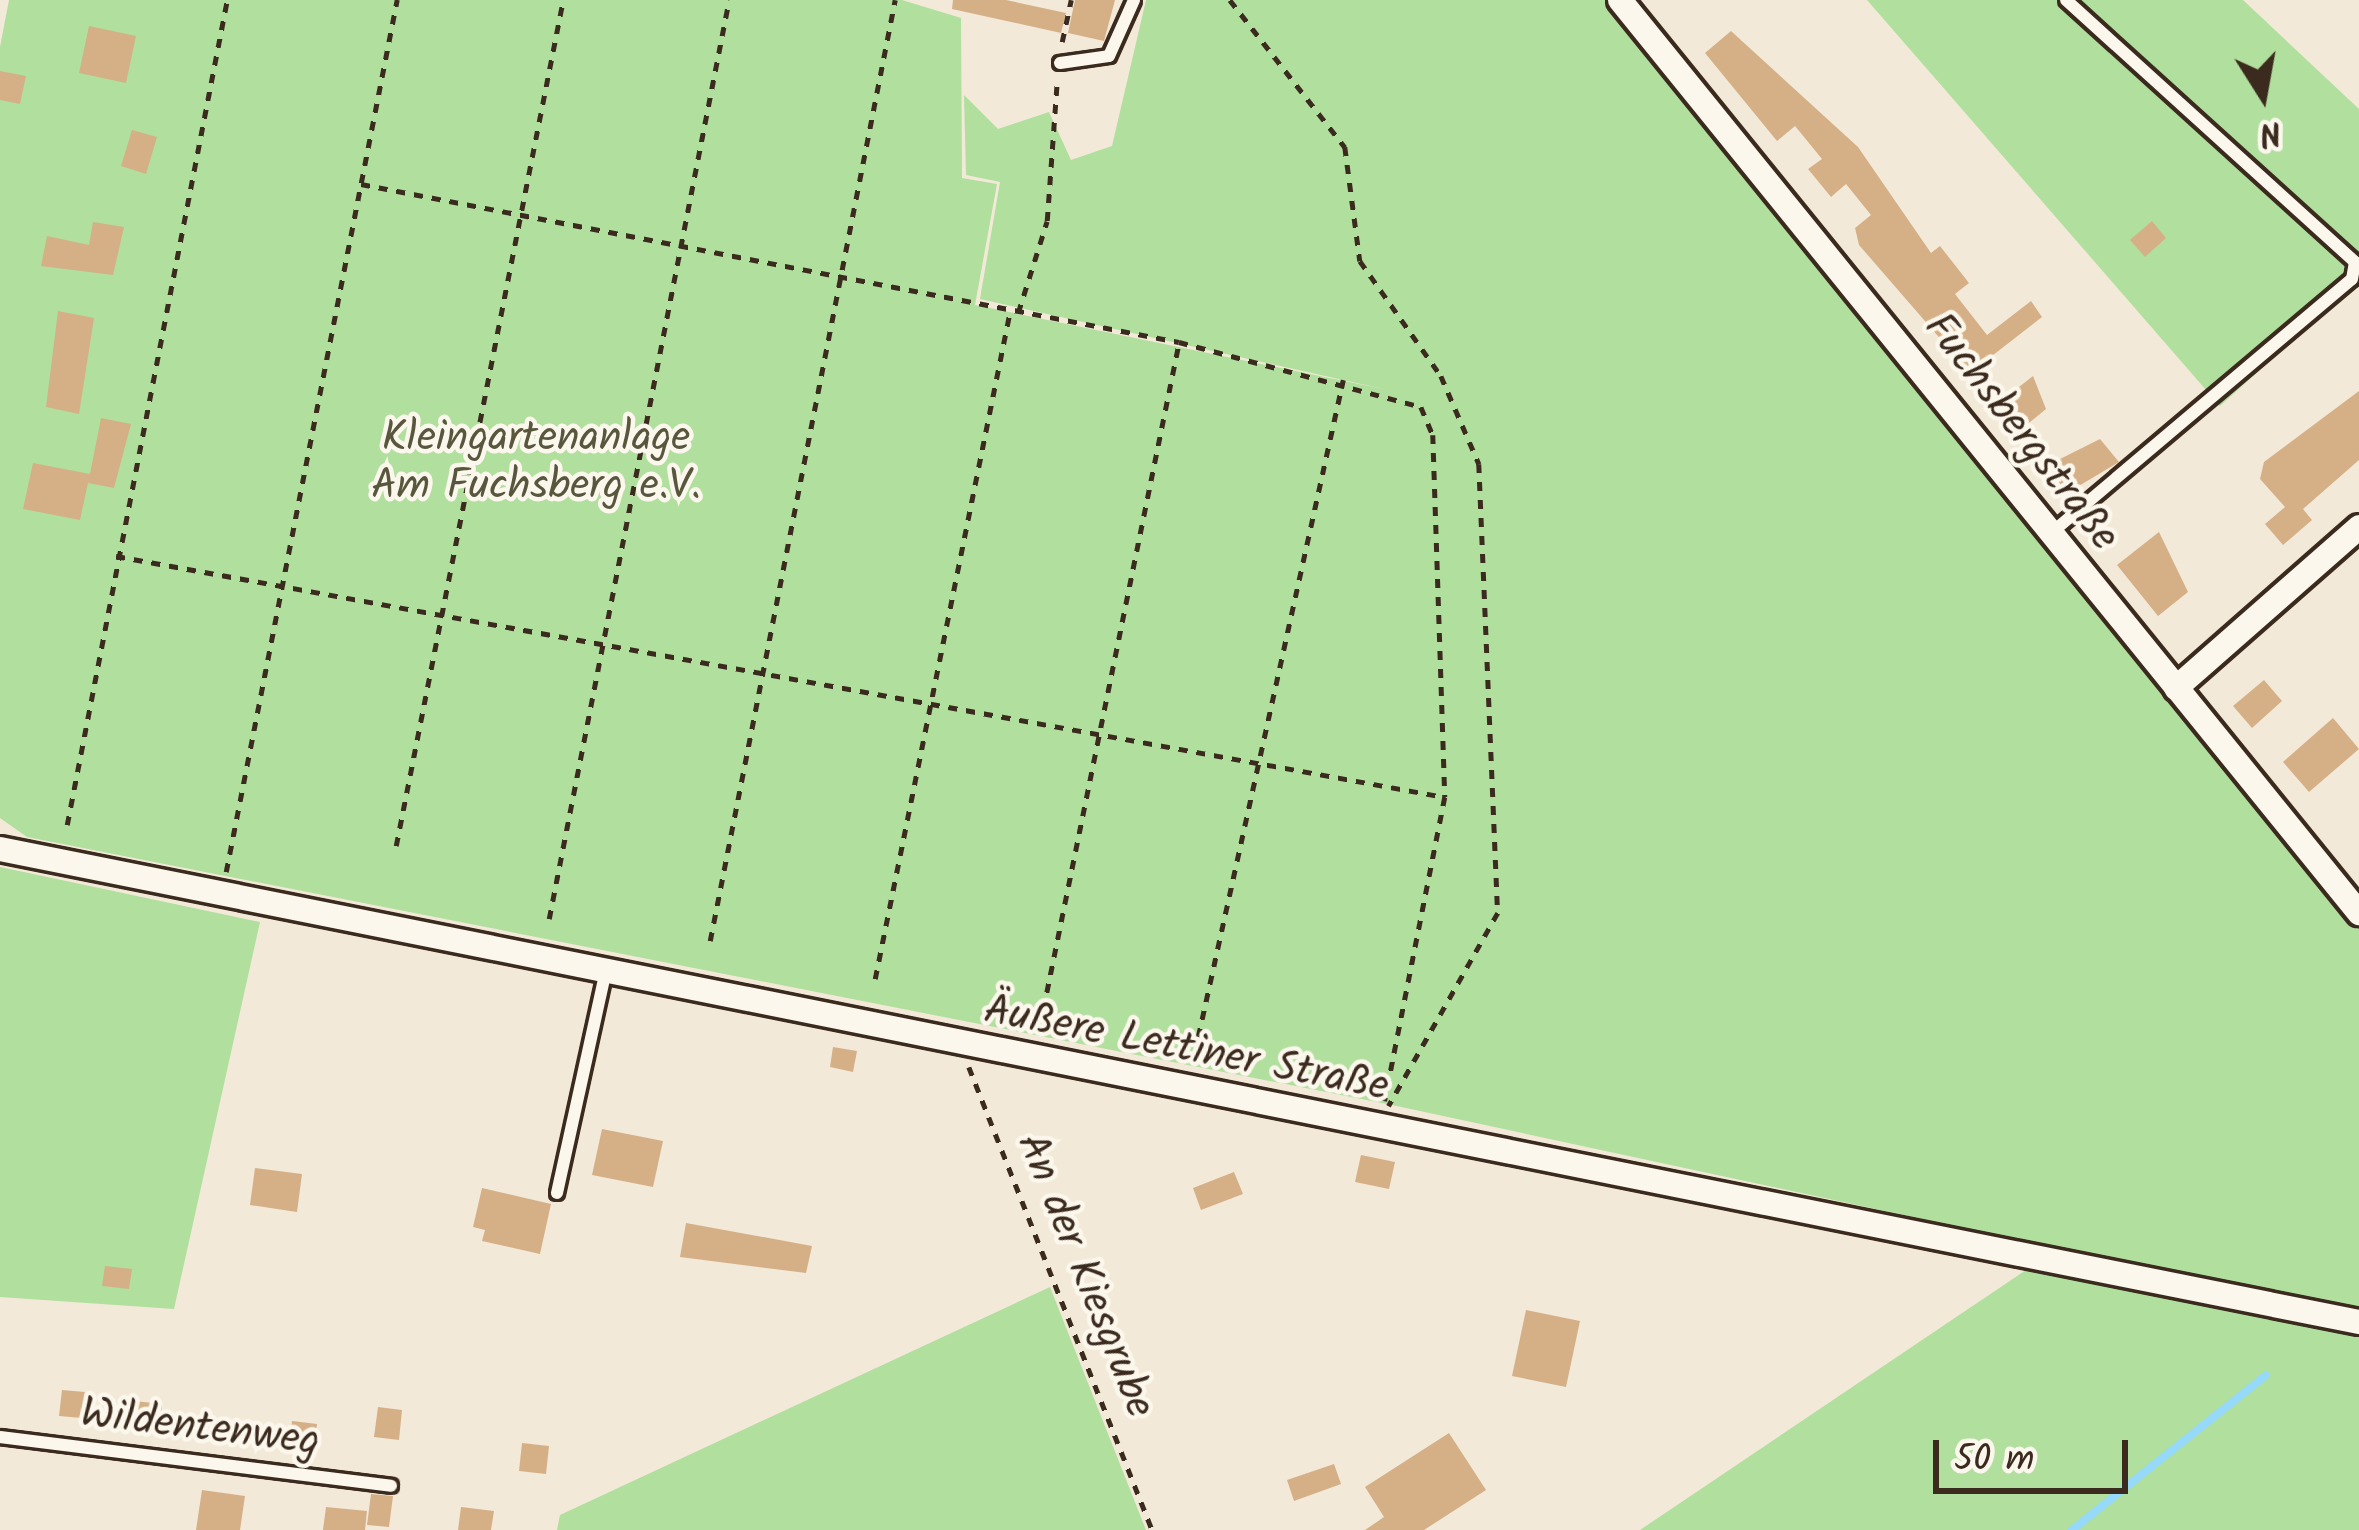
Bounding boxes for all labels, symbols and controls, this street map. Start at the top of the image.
north arrow [2203,36,2323,156]
text: N [2255,104,2285,160]
street label: Fuchsbergstraße [1912,304,2128,562]
park label: Kleingartenanlage Am Fuchsberg e.V. [371,414,701,512]
street label: Äußere Lettiner Straße [980,986,1392,1114]
street label: An der Kiesgrube [1004,1127,1164,1425]
street label: Wildentenweg [78,1389,322,1469]
scale bar [1939,1416,2134,1490]
text: 50 m [1954,1432,2034,1489]

